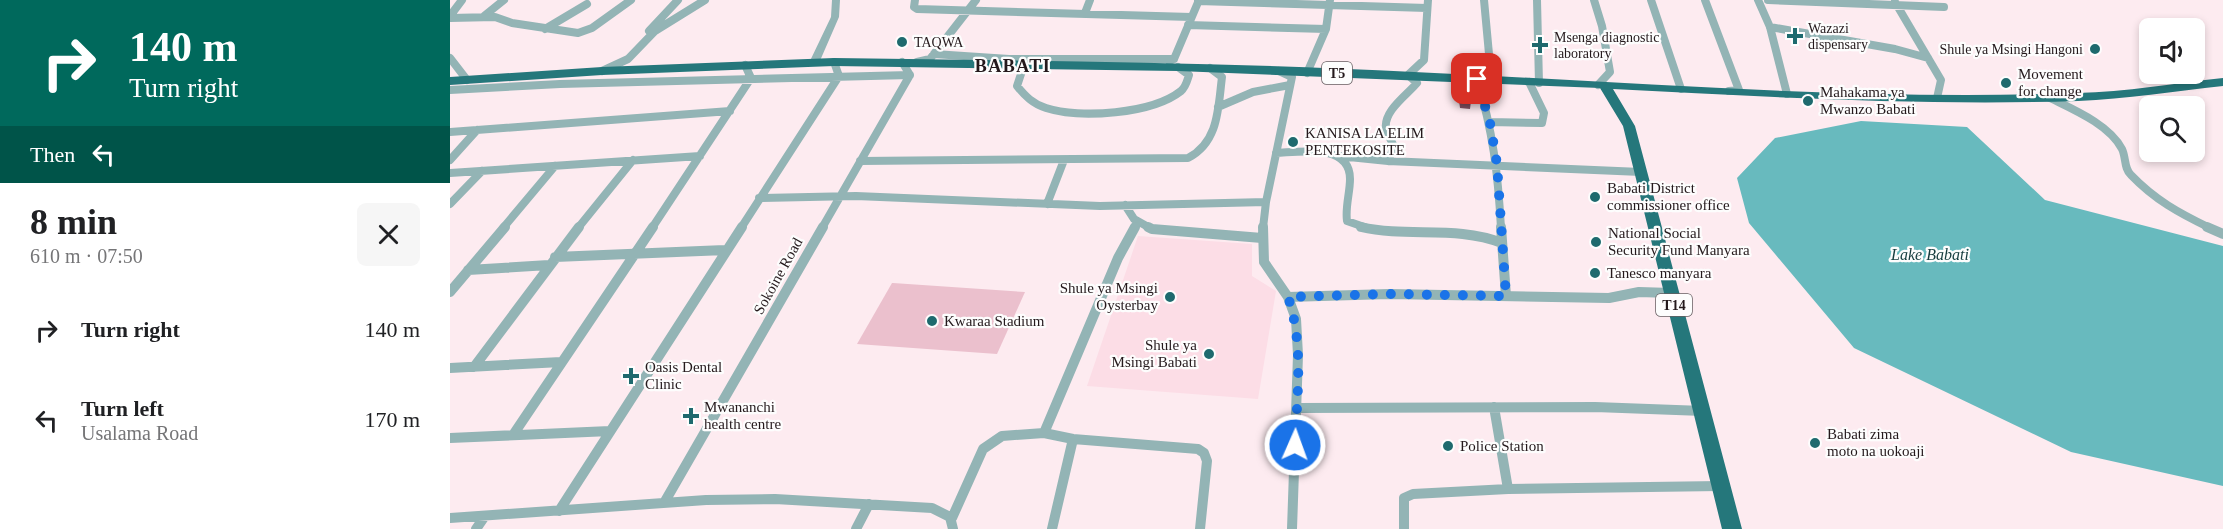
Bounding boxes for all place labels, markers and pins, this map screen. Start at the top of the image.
place label: Wazazi dispensary [1808,21,1868,52]
marker: Wazazi dispensary [1786,27,1804,45]
place label: Msenga diagnostic laboratory [1554,30,1659,61]
marker: TAQWA [895,35,909,49]
place label: TAQWA [914,35,964,50]
marker: Msenga diagnostic laboratory [1531,36,1549,54]
place label: Shule ya Msingi Hangoni [1940,42,2083,57]
marker: Shule ya Msingi Hangoni [2088,42,2102,56]
pin [1451,53,1502,104]
place label: Movement for change [2018,66,2084,99]
marker: Movement for change [1999,76,2013,90]
place label: Mahakama ya Mwanzo Babati [1820,84,1915,117]
marker: Mahakama ya Mwanzo Babati [1801,94,1815,108]
place label: KANISA LA ELIM PENTEKOSITE [1305,125,1424,158]
marker: KANISA LA ELIM PENTEKOSITE [1286,135,1300,149]
place label: Babati District commissioner office [1607,180,1730,213]
marker: Babati District commissioner office [1588,190,1602,204]
place label: National Social Security Fund Manyara [1608,225,1750,258]
marker: National Social Security Fund Manyara [1589,235,1603,249]
place label: Tanesco manyara [1607,265,1712,281]
marker: Tanesco manyara [1588,266,1602,280]
place label: Shule ya Msingi Oysterbay [1060,280,1158,313]
marker: Shule ya Msingi Oysterbay [1163,290,1177,304]
place label: Kwaraa Stadium [944,313,1045,329]
marker: Kwaraa Stadium [925,314,939,328]
place label: Shule ya Msingi Babati [1112,337,1197,370]
marker: Shule ya Msingi Babati [1202,347,1216,361]
place label: Oasis Dental Clinic [645,359,722,392]
marker: Oasis Dental Clinic [622,367,640,385]
place label: Mwananchi health centre [704,399,781,432]
marker: Mwananchi health centre [682,407,700,425]
place label: Babati zima moto na uokoaji [1827,426,1925,459]
marker: Babati zima moto na uokoaji [1808,436,1822,450]
place label: Police Station [1460,438,1544,454]
marker: Police Station [1441,439,1455,453]

